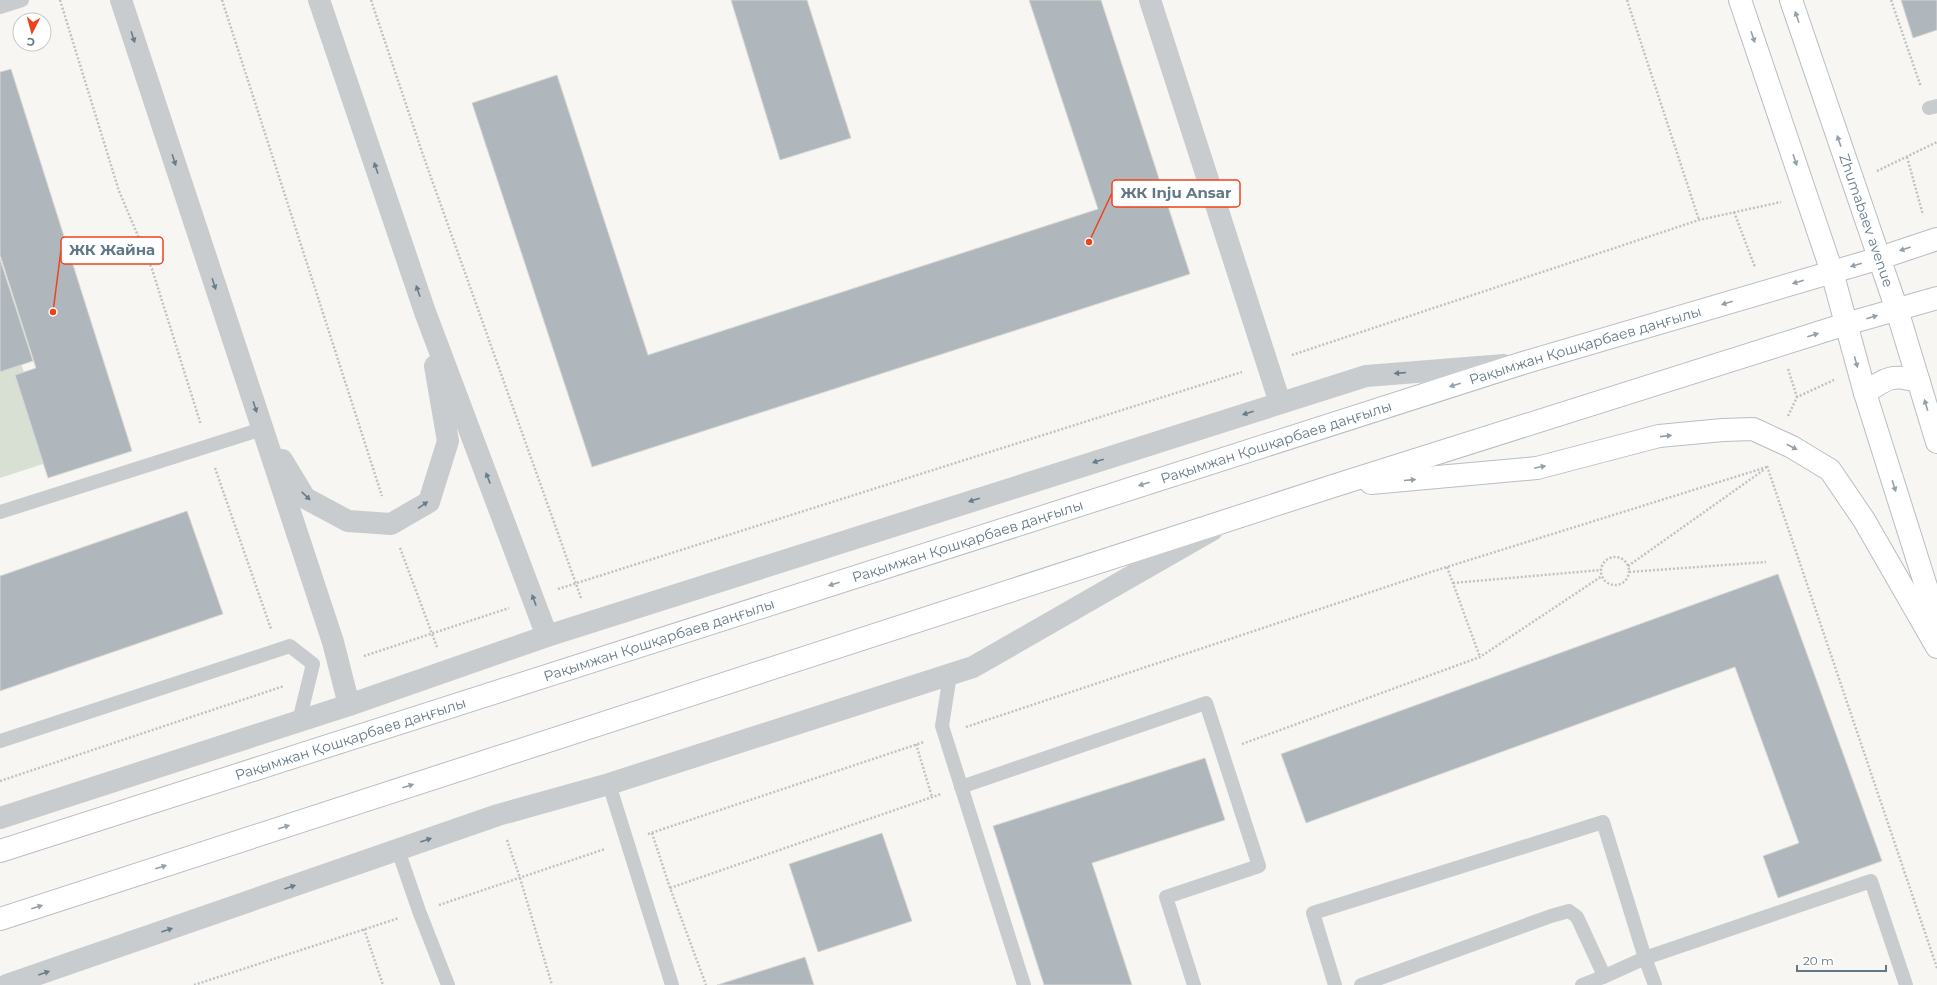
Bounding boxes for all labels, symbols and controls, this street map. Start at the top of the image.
one-way arrow [1794,11,1800,23]
north arrow [12,12,52,52]
one-way arrow [130,31,136,43]
one-way arrow [1750,31,1756,43]
text: С [26,35,36,49]
one-way arrow [1835,134,1841,146]
street label: Zhumabaev avenue [1835,151,1898,290]
one-way arrow [1792,154,1798,166]
one-way arrow [171,155,177,167]
one-way arrow [373,161,379,173]
callout: ЖК Inju Ansar [1112,180,1240,207]
text: ЖК Inju Ansar [1120,183,1232,202]
callout: ЖК Жайна [61,237,163,264]
text: ЖК Жайна [69,240,155,259]
one-way arrow [1899,247,1911,253]
one-way arrow [1850,262,1862,268]
one-way arrow [212,278,218,290]
one-way arrow [1792,279,1804,285]
one-way arrow [415,284,421,296]
one-way arrow [1720,300,1732,306]
street label: Рақымжан Қошқарбаев даңғылы [1467,302,1704,389]
one-way arrow [1866,314,1878,320]
one-way arrow [1808,332,1820,338]
one-way arrow [1854,356,1860,368]
one-way arrow [1394,369,1406,376]
one-way arrow [1449,382,1461,388]
street label: Рақымжан Қошқарбаев даңғылы [1158,397,1394,488]
one-way arrow [1923,398,1929,410]
one-way arrow [252,402,258,414]
one-way arrow [1242,410,1254,416]
one-way arrow [1660,433,1672,439]
one-way arrow [1786,444,1797,450]
one-way arrow [1091,458,1103,464]
one-way arrow [1534,464,1546,470]
one-way arrow [484,472,490,484]
one-way arrow [1404,476,1416,483]
one-way arrow [1891,481,1897,493]
one-way arrow [1138,482,1150,488]
one-way arrow [301,492,311,501]
street label: Рақымжан Қошқарбаев даңғылы [850,496,1085,586]
one-way arrow [967,498,979,504]
one-way arrow [418,501,429,509]
one-way arrow [828,581,840,587]
one-way arrow [530,593,536,605]
street label: Рақымжан Қошқарбаев даңғылы [541,594,777,685]
street label: Рақымжан Қошқарбаев даңғылы [233,693,468,784]
one-way arrow [402,783,414,789]
one-way arrow [279,824,291,830]
one-way arrow [420,837,432,843]
one-way arrow [155,864,167,870]
one-way arrow [284,884,296,890]
one-way arrow [31,904,43,910]
one-way arrow [161,927,173,933]
scale bar [1797,947,1886,973]
text: 20 m [1803,953,1834,968]
one-way arrow [38,969,50,975]

